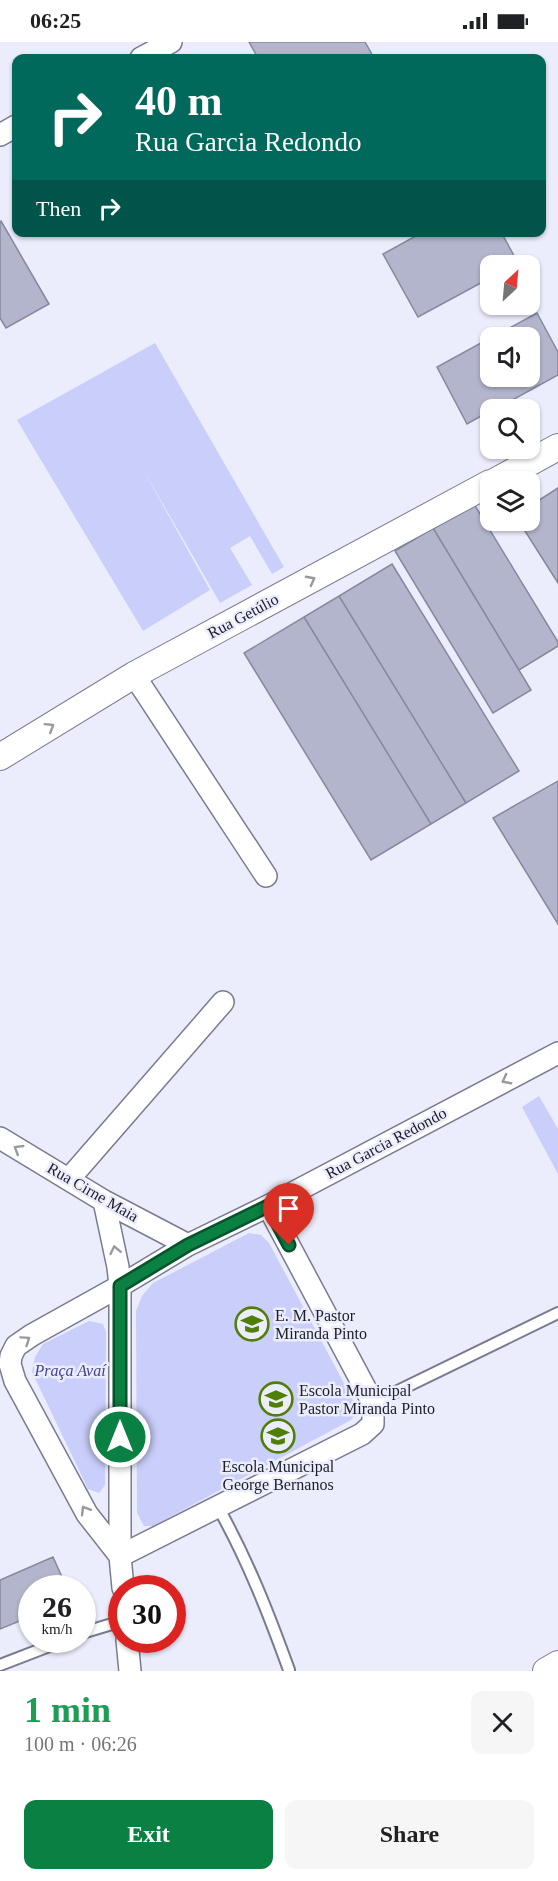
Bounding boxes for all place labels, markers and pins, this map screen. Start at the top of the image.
pin [263,1183,314,1245]
school or university icon: E. M. Pastor Miranda Pinto [234,1306,270,1342]
place label: E. M. Pastor Miranda Pinto [275,1307,367,1342]
school or university icon: Escola Municipal Pastor Miranda Pinto [258,1381,294,1417]
place label: Escola Municipal Pastor Miranda Pinto [299,1382,435,1417]
school or university icon: Escola Municipal George Bernanos [260,1418,296,1454]
place label: Escola Municipal George Bernanos [222,1458,335,1494]

